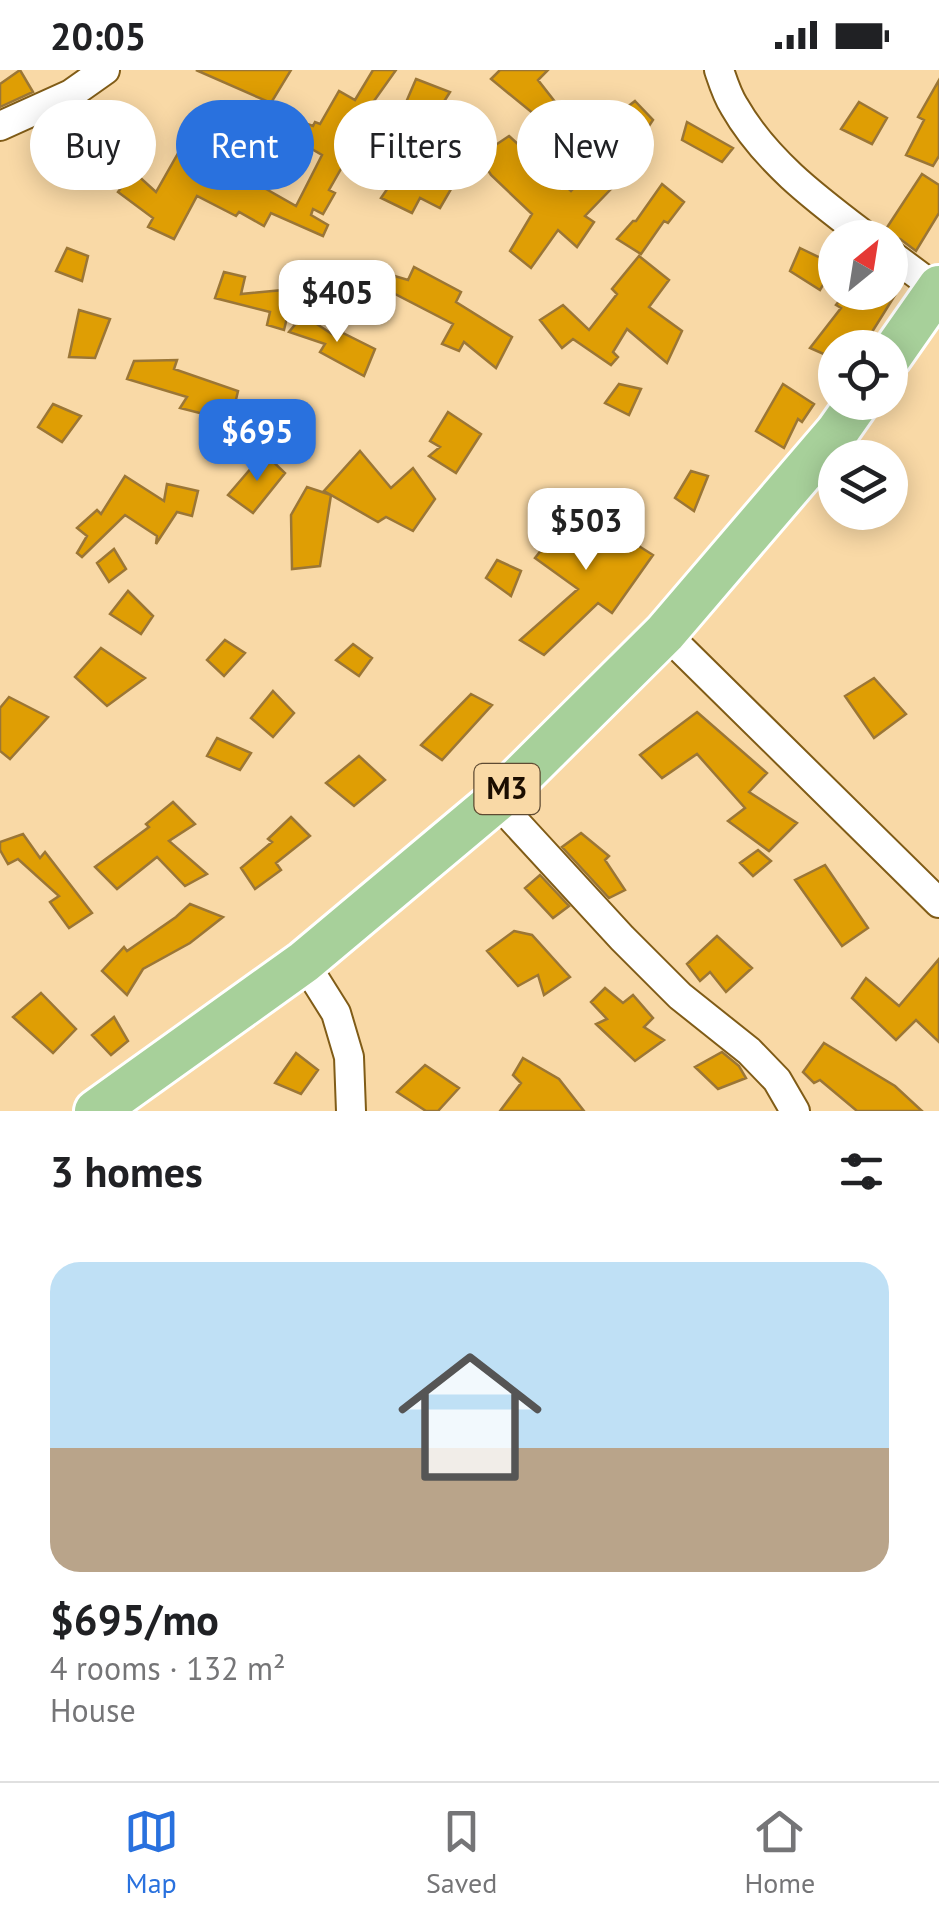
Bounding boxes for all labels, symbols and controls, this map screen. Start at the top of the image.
text: 20:05 [50,11,146,60]
chip: Buy [30,100,156,190]
chip: Rent [176,100,314,190]
chip: Filters [334,100,497,190]
chip: New [517,100,654,190]
north arrow [818,220,908,310]
map controls [818,220,908,530]
pin: $405 [278,260,396,345]
text: $405 [301,271,373,313]
button: locate [818,330,908,420]
pin: $695 [198,399,316,484]
text: $695 [221,410,293,452]
button: layers [818,440,908,530]
pin: $503 [527,488,645,573]
text: $503 [550,499,622,541]
road number: M3 [474,764,540,814]
text: 3 homes [50,1144,203,1199]
icon: filters [834,1144,889,1199]
icon: home [380,1327,560,1507]
text: $695/mo [50,1592,219,1647]
text: 4 rooms · 132 m² [50,1647,286,1689]
text: House [50,1689,136,1731]
tab: Map [124,1804,179,1901]
tab: Saved [426,1804,497,1901]
tab: Home [745,1804,815,1901]

